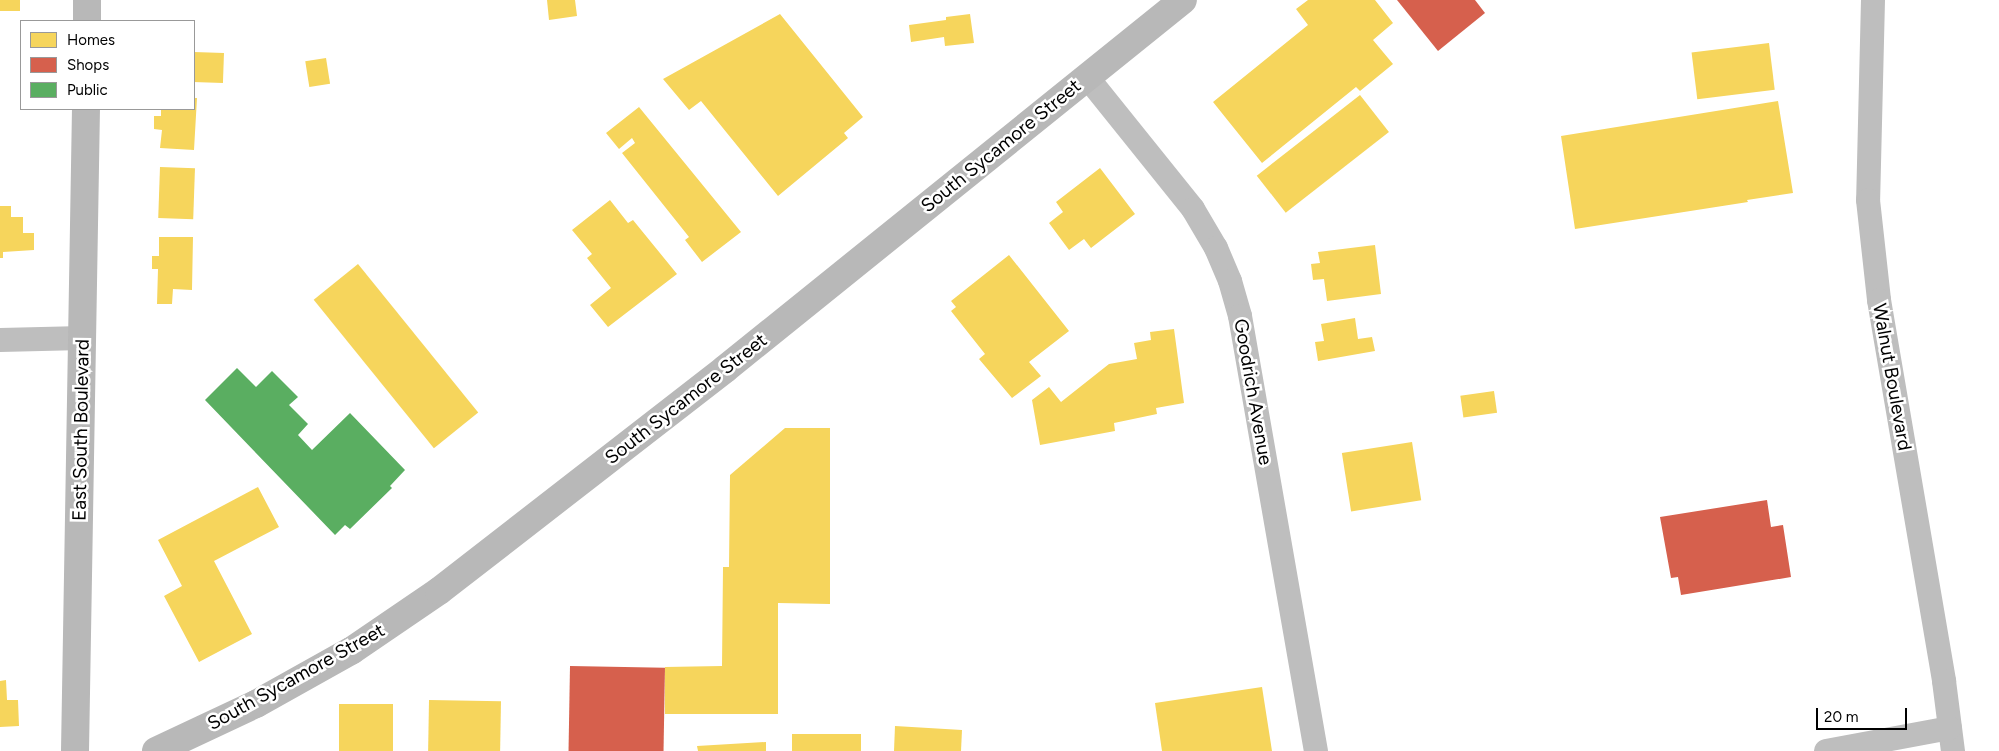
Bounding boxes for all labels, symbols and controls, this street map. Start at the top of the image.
legend [20,20,195,110]
text: Homes [67,31,115,49]
text: Shops [67,56,109,74]
street label: South Sycamore Street [916,75,1086,217]
text: Public [67,81,108,99]
street label: Walnut Boulevard [1868,302,1916,452]
street label: Goodrich Avenue [1229,317,1277,467]
street label: South Sycamore Street [601,329,771,469]
street label: East South Boulevard [68,339,94,521]
street label: South Sycamore Street [203,619,389,735]
scale bar [1819,698,1910,730]
text: 20 m [1824,708,1858,726]

